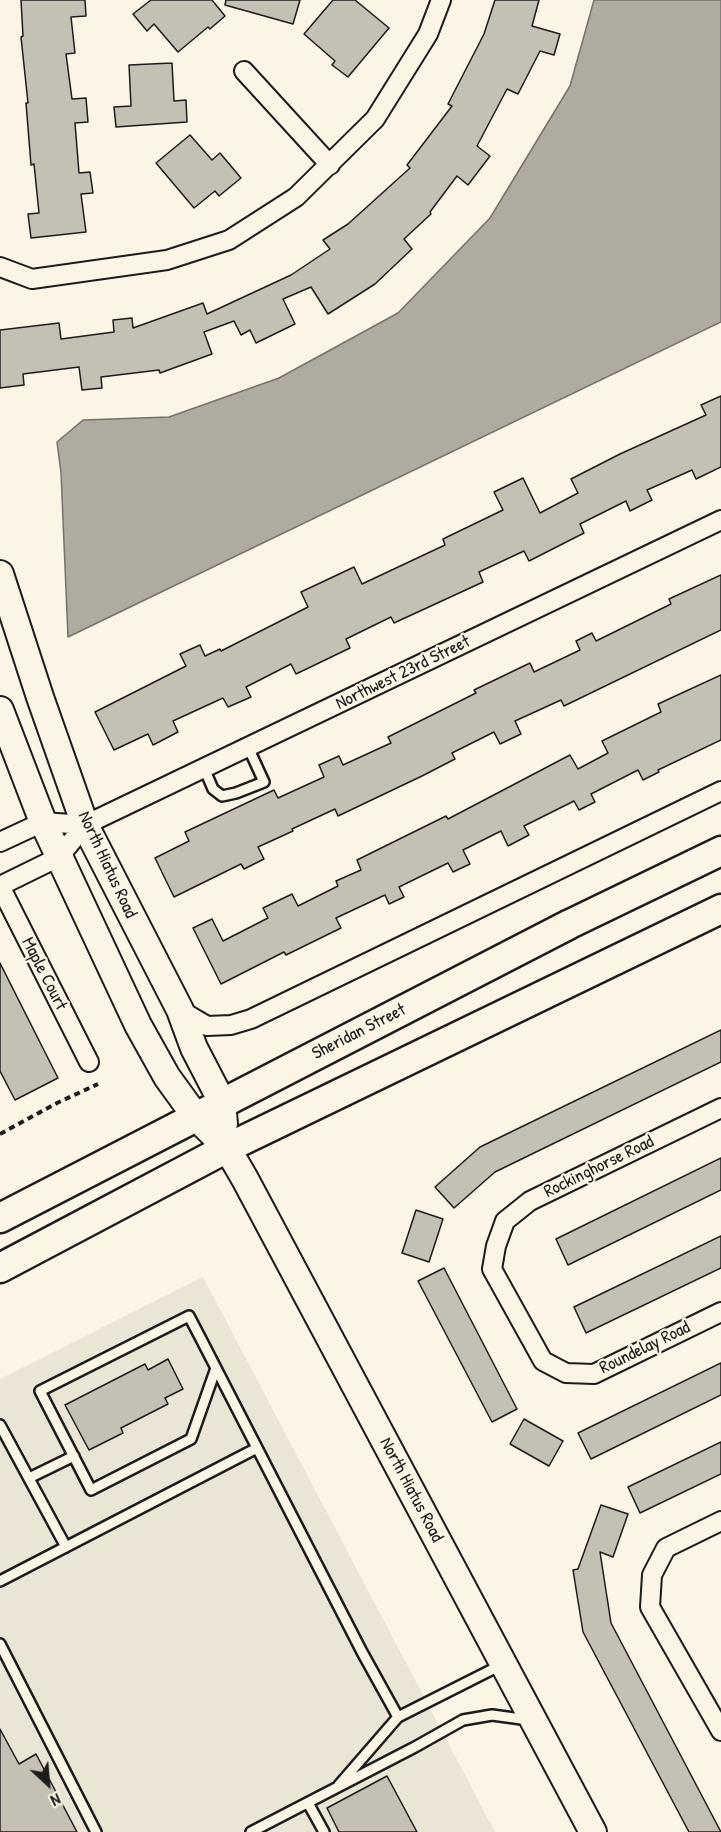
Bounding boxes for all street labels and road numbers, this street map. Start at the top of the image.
street label: Northwest 23rd Street [332,631,474,715]
street label: North Hiatus Road [73,808,141,922]
street label: Maple Court [16,934,72,1014]
street label: Sheridan Street [309,999,409,1065]
street label: Rockinghorse Road [541,1131,657,1203]
street label: Roundelay Road [596,1317,694,1379]
street label: North Hiatus Road [374,1434,448,1546]

